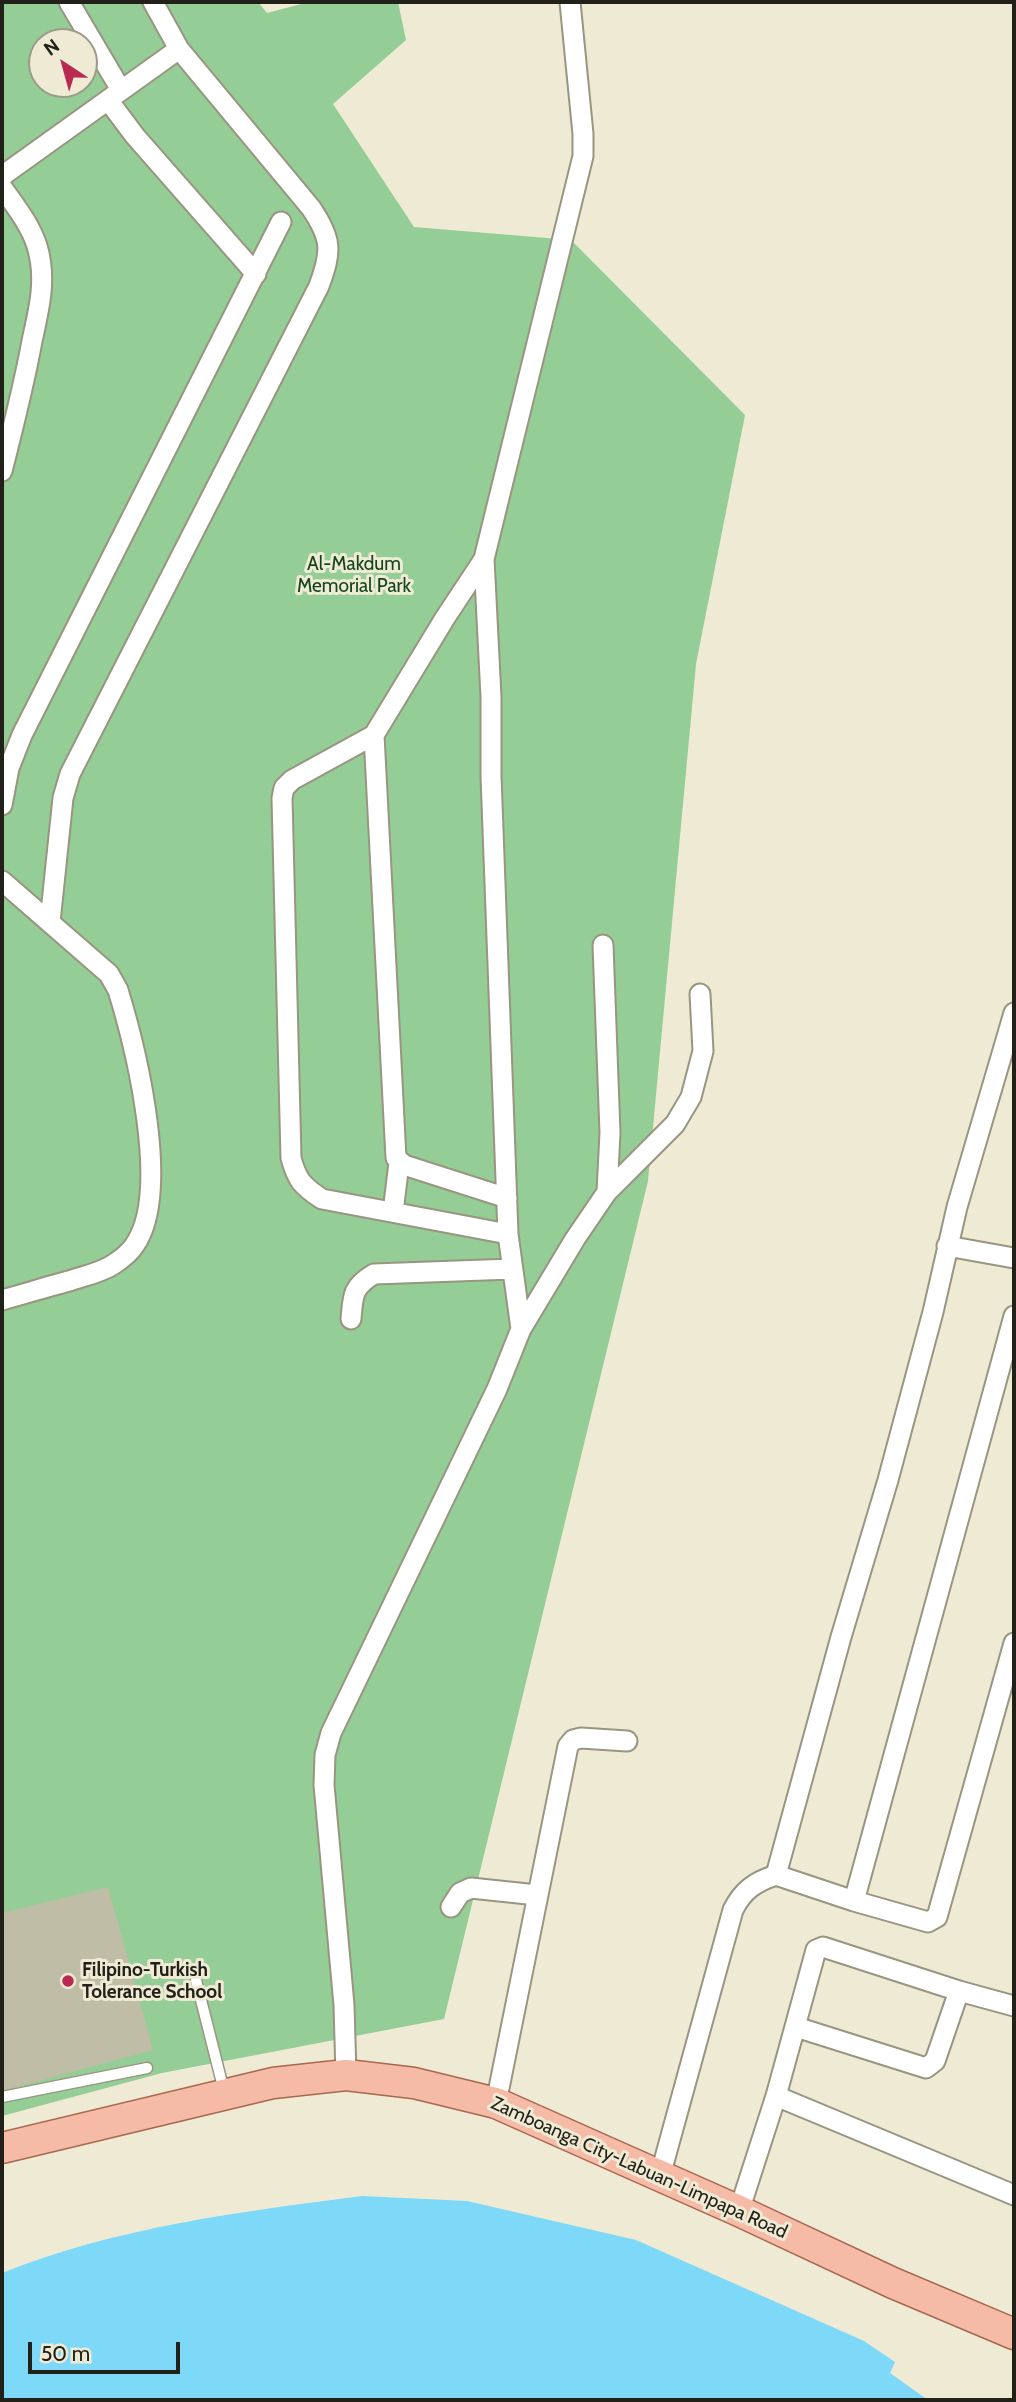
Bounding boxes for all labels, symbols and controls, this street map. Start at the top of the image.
north arrow [28,28,98,98]
text: N [39,34,64,60]
park label: Al-Makdum Memorial Park [297,553,411,597]
place label: Filipino-Turkish Tolerance School [82,1959,222,2003]
marker: Filipino-Turkish Tolerance School [60,1973,76,1989]
street label: Zamboanga City-Labuan-Limpapa Road [487,2092,791,2244]
scale bar [32,2328,184,2372]
text: 50 m [41,2341,90,2366]

